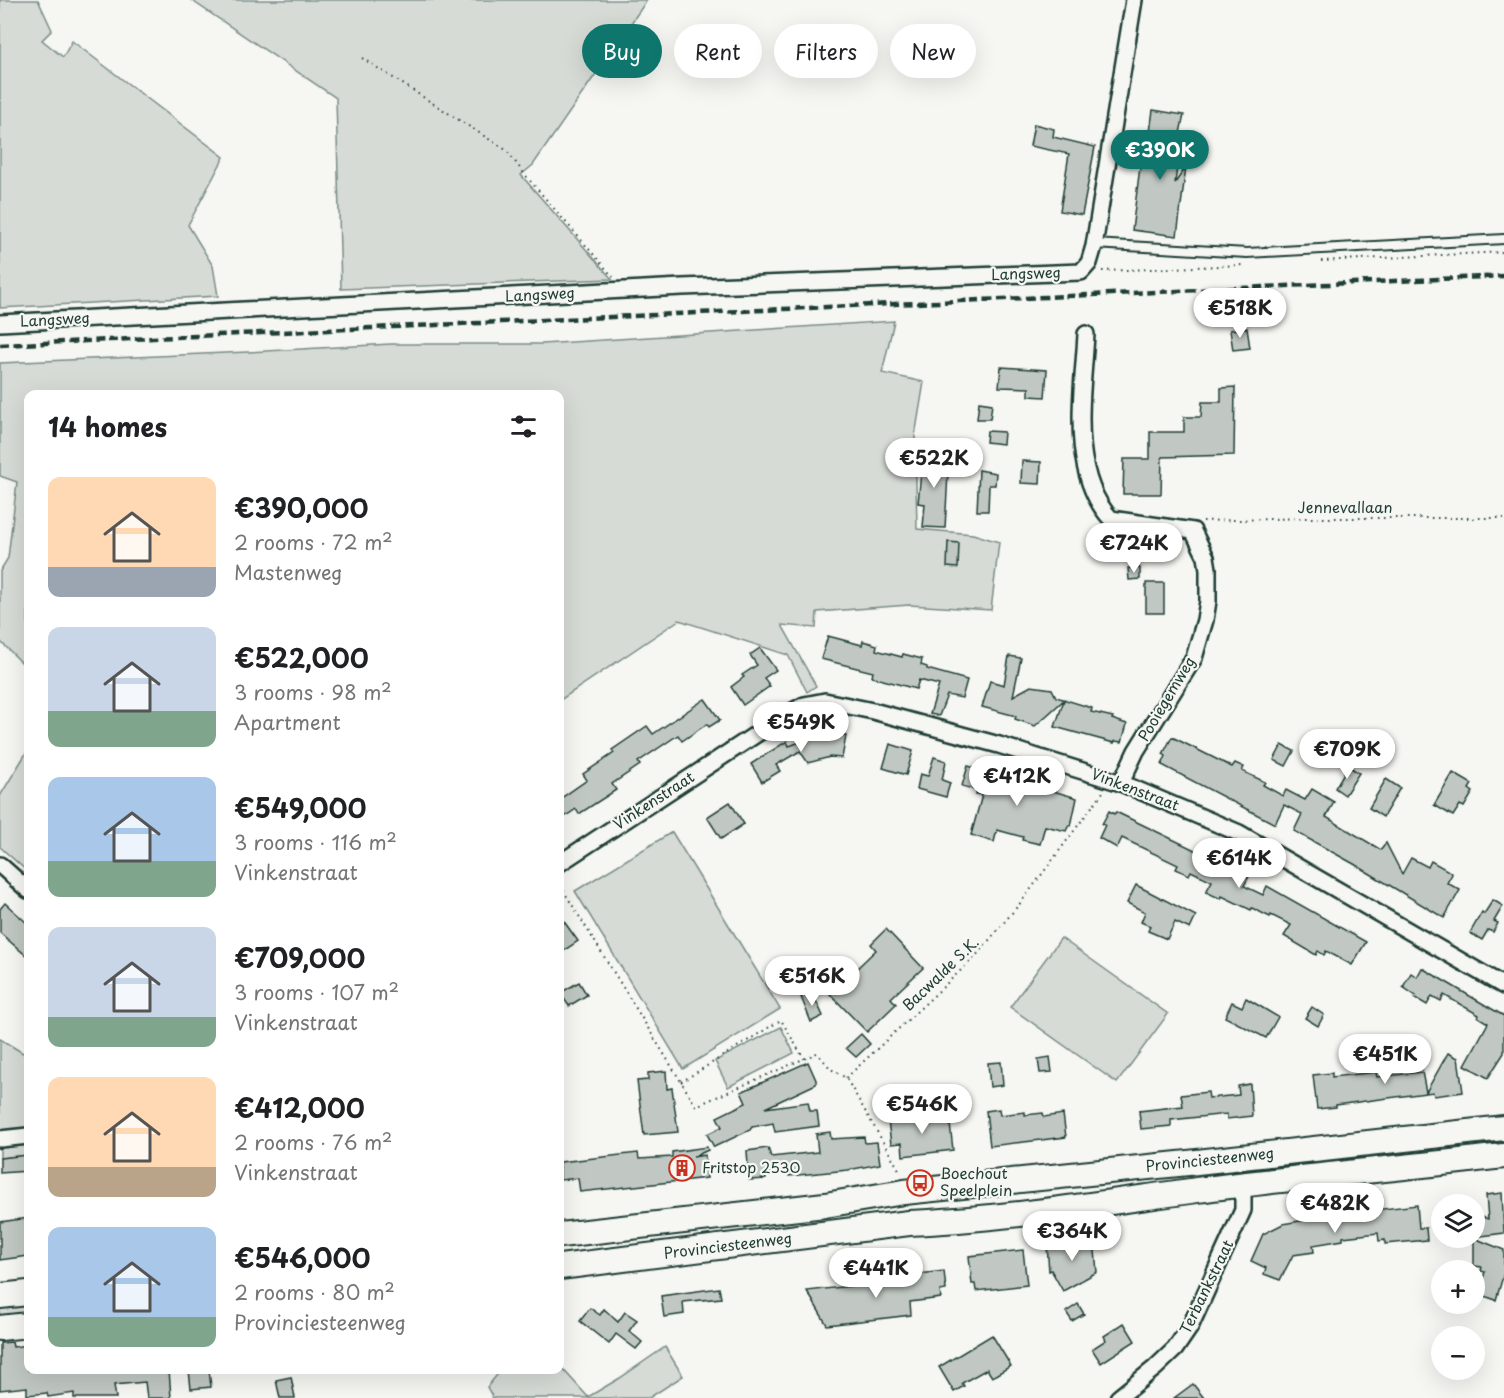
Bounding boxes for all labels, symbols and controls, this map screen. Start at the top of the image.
chip: Buy [582,24,662,78]
chip: Rent [674,24,762,78]
chip: Filters [774,24,878,78]
chip: New [890,24,976,78]
pin: €390K [1118,130,1202,181]
text: €390K [1125,134,1195,164]
street label: Langsweg [991,260,1061,285]
street label: Langsweg [504,280,575,307]
pin: €518K [1198,288,1282,339]
text: €518K [1207,292,1273,322]
street label: Langsweg [19,305,90,332]
text: 14 homes [48,407,167,446]
icon: filters [507,410,540,443]
pin: €522K [892,438,976,489]
text: €522K [899,442,969,472]
text: €390,000 [234,488,369,527]
street label: Jennevallaan [1298,495,1392,518]
icon: home [96,501,168,573]
pin: €724K [1092,523,1176,574]
text: 2 rooms · 72 m² [234,527,393,557]
text: €724K [1100,527,1168,557]
text: Mastenweg [234,557,343,587]
text: €522,000 [234,638,369,677]
icon: home [96,651,168,723]
street label: Pooiegemweg [1131,651,1200,745]
text: 3 rooms · 98 m² [234,677,392,707]
pin: €549K [759,702,843,753]
text: €549K [767,706,835,736]
text: Apartment [234,707,341,737]
pin: €709K [1305,729,1389,780]
text: €709K [1313,733,1381,763]
pin: €412K [975,756,1059,807]
text: €412K [983,760,1051,790]
street label: Vinkenstraat [1088,761,1183,816]
street label: Vinkenstraat [608,765,698,835]
text: €549,000 [234,788,367,827]
icon: home [96,801,168,873]
text: 3 rooms · 116 m² [234,827,397,857]
pin: €614K [1197,838,1281,889]
text: €614K [1206,842,1272,872]
text: Vinkenstraat [234,857,358,887]
street label: Bacwalde S.K. [896,930,983,1015]
text: €709,000 [234,938,365,977]
icon: home [96,951,168,1023]
pin: €516K [770,956,854,1007]
text: €516K [779,960,845,990]
text: 3 rooms · 107 m² [234,977,399,1007]
text: Vinkenstraat [234,1007,358,1037]
pin: €451K [1343,1034,1427,1085]
text: €451K [1352,1038,1418,1068]
pin: €546K [880,1084,964,1135]
text: €412,000 [234,1088,365,1127]
text: €546K [886,1088,958,1118]
icon: home [96,1101,168,1173]
text: 2 rooms · 76 m² [234,1127,392,1157]
street label: Provinciesteenweg [1144,1140,1275,1177]
building icon: Fritstop 2530 [667,1153,697,1183]
place label: Fritstop 2530 [702,1155,800,1178]
text: Vinkenstraat [234,1157,358,1187]
place label: Boechout Speelplein [940,1161,1012,1201]
bus stop icon: Boechout Speelplein [905,1168,935,1198]
pin: €482K [1293,1183,1377,1234]
text: €482K [1300,1187,1370,1217]
map controls [1431,1194,1485,1380]
button: layers [1431,1194,1485,1248]
pin: €364K [1030,1211,1114,1262]
text: €364K [1036,1215,1108,1245]
street label: Provinciesteenweg [662,1225,793,1264]
street label: Terbankstraat [1173,1235,1238,1337]
text: €546,000 [234,1238,370,1277]
pin: €441K [834,1248,918,1299]
icon: home [96,1251,168,1323]
text: €441K [843,1252,909,1282]
button: + [1431,1260,1485,1314]
text: 2 rooms · 80 m² [234,1277,395,1307]
text: Provinciesteenweg [234,1307,406,1337]
button: − [1431,1326,1485,1380]

